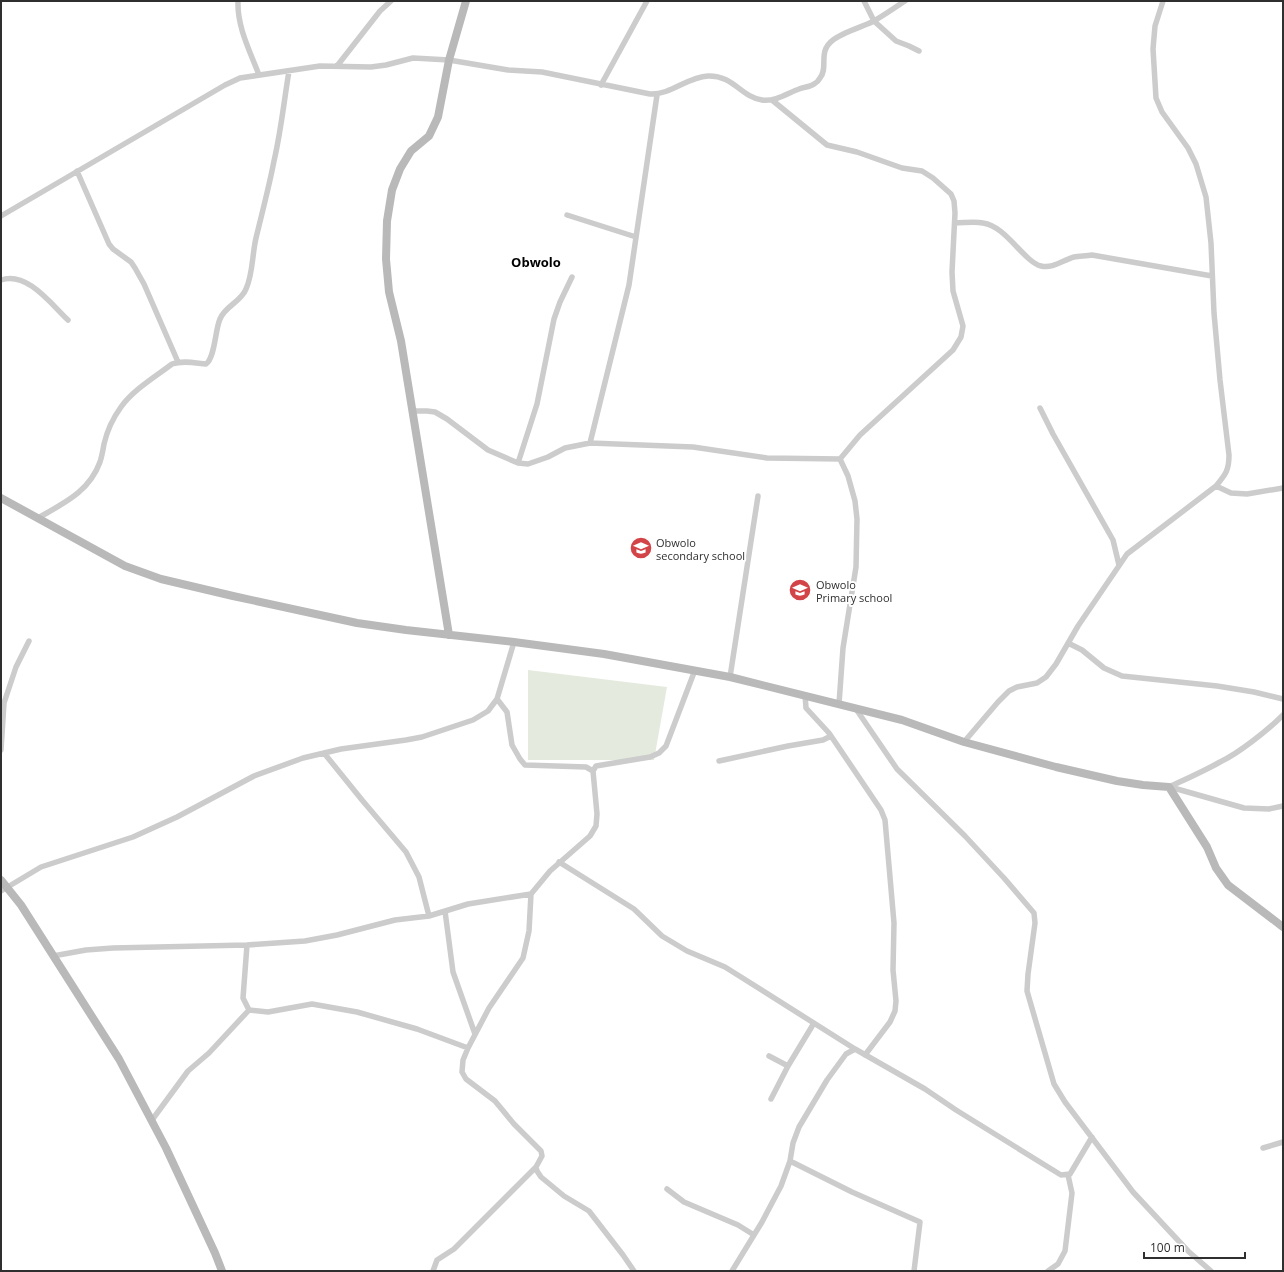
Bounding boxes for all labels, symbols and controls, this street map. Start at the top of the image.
district label: Obwolo [511,253,561,271]
school or university icon: Obwolo secondary school [628,535,654,561]
place label: Obwolo secondary school [656,535,745,563]
school or university icon: Obwolo Primary school [787,577,813,603]
place label: Obwolo Primary school [816,577,892,605]
scale bar [1144,1234,1245,1260]
text: 100 m [1150,1239,1185,1256]

